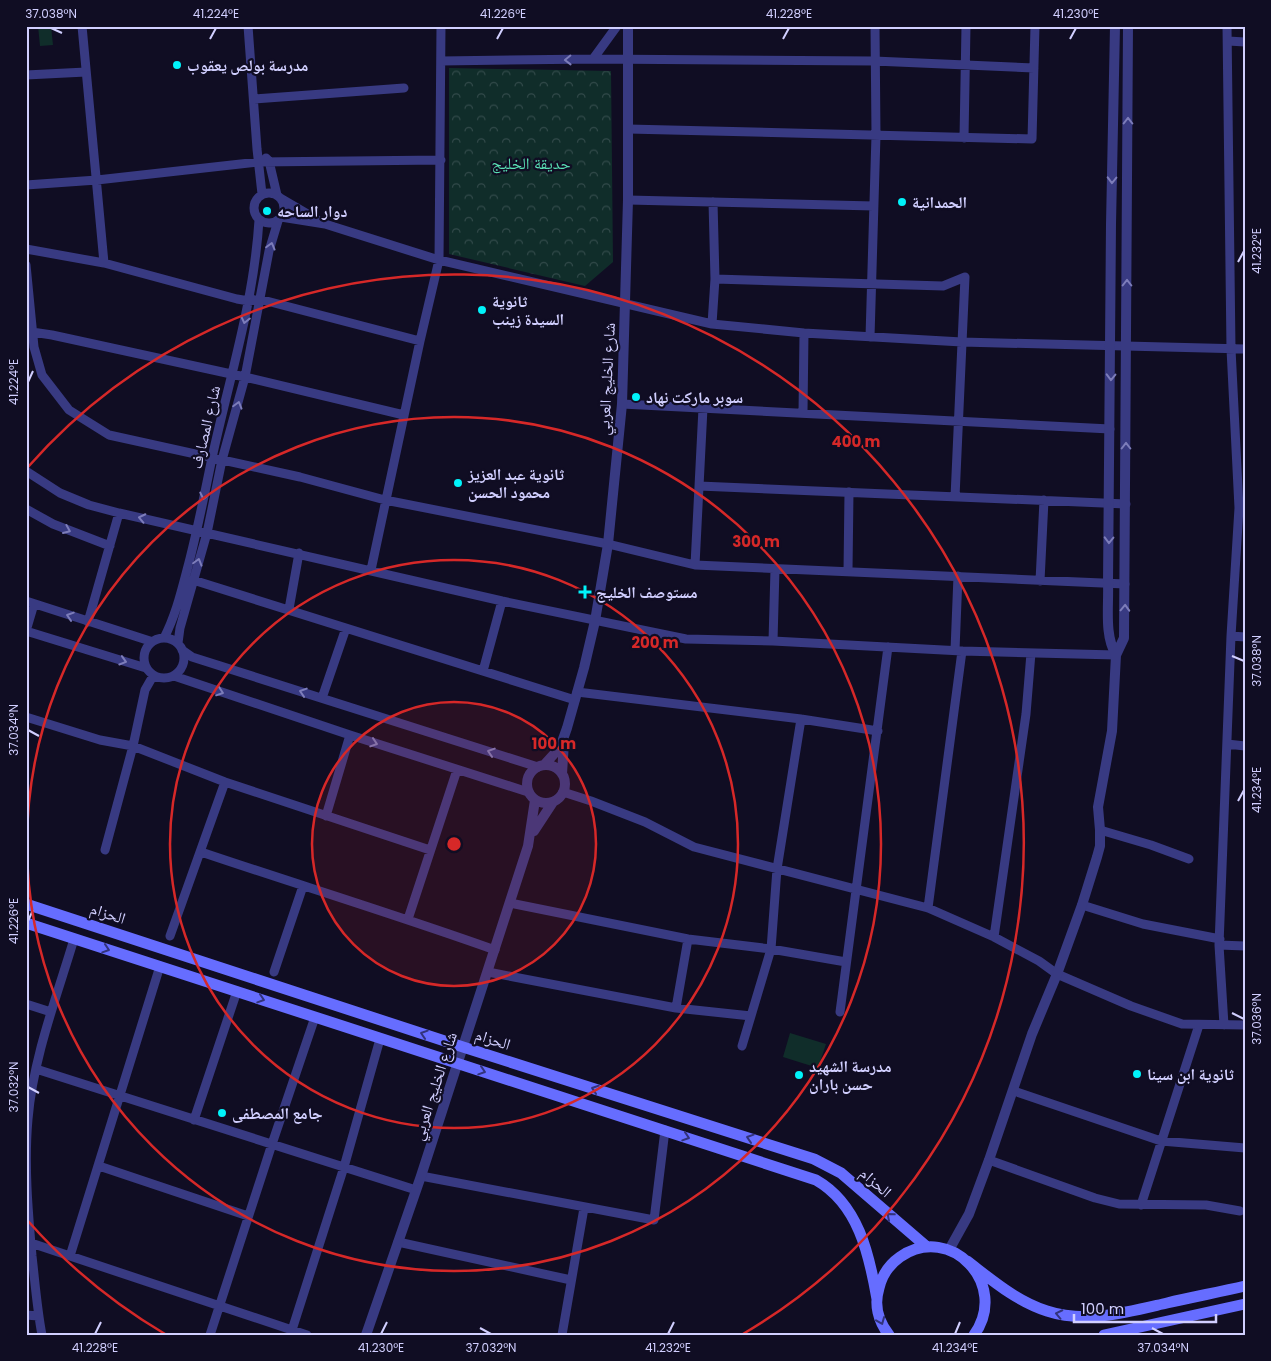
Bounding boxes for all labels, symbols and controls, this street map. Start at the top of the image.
text: 37.038°N [25,5,77,22]
text: 41.224°E [193,5,239,22]
text: 41.226°E [480,5,526,22]
text: 41.228°E [766,5,812,22]
text: 41.230°E [1053,5,1099,22]
place label: مدرسة بولص يعقوب [187,54,308,77]
one-way arrow [563,54,571,65]
marker: مدرسة بولص يعقوب [171,59,183,71]
one-way arrow [1123,116,1133,124]
park label: حديقة الخليج [491,152,571,175]
one-way arrow [1107,176,1117,184]
place label: الحمدانية [912,191,967,214]
marker: الحمدانية [896,196,908,208]
place label: دوار الساحه [277,200,348,223]
marker: دوار الساحه [261,205,273,217]
text: 41.232°E [1248,228,1265,274]
one-way arrow [265,242,275,250]
one-way arrow [1122,279,1132,286]
place label: ثانوية السيدة زينب [492,290,564,331]
marker: ثانوية السيدة زينب [476,304,488,316]
one-way arrow [240,316,251,325]
street label: شارع الخليج العربي [592,322,622,436]
text: 41.224°E [5,359,22,405]
one-way arrow [1106,374,1116,382]
street label: شارع المصارف [185,383,226,471]
place label: سوبر ماركت نهاد [646,386,743,409]
marker: سوبر ماركت نهاد [630,391,642,403]
one-way arrow [232,401,242,409]
text: 400 m [832,431,881,452]
one-way arrow [1121,441,1131,449]
place label: ثانوية عبد العزيز محمود الحسن [467,463,565,504]
marker: ثانوية عبد العزيز محمود الحسن [452,477,464,489]
one-way arrow [200,491,210,500]
one-way arrow [138,513,147,524]
one-way arrow [62,524,71,534]
text: 300 m [732,531,780,552]
one-way arrow [1104,536,1114,544]
one-way arrow [193,559,203,567]
place label: مستوصف الخليج [596,581,698,604]
marker: مستوصف الخليج [578,585,592,599]
one-way arrow [1119,604,1130,612]
one-way arrow [67,612,75,622]
text: 200 m [631,632,679,653]
text: 37.038°N [1248,635,1265,687]
one-way arrow [118,655,127,665]
one-way arrow [216,686,224,696]
one-way arrow [299,688,308,698]
text: 37.034°N [5,704,22,756]
text: 100 m [532,733,576,754]
one-way arrow [370,737,378,747]
one-way arrow [488,748,496,758]
text: 41.234°E [1248,767,1265,813]
centre of rings [445,835,463,853]
street label: الحزام [87,897,128,930]
text: 41.226°E [5,898,22,944]
one-way arrow [101,943,110,953]
one-way arrow [256,993,264,1003]
text: 37.036°N [1248,993,1265,1045]
street label: الحزام [472,1023,513,1056]
street label: شارع الخليج العربي [406,1029,464,1144]
one-way arrow [420,1030,429,1040]
place label: مدرسة الشهيد حسن باران [809,1055,891,1096]
text: 37.032°N [5,1061,22,1113]
place label: ثانوية ابن سينا [1147,1063,1235,1086]
one-way arrow [477,1065,485,1075]
marker: ثانوية ابن سينا [1131,1068,1143,1080]
marker: مدرسة الشهيد حسن باران [793,1069,805,1081]
one-way arrow [592,1085,600,1095]
place label: جامع المصطفى [232,1102,323,1125]
marker: جامع المصطفى [216,1107,228,1119]
one-way arrow [681,1131,690,1141]
one-way arrow [747,1134,755,1144]
street label: الحزام [855,1162,897,1203]
one-way arrow [887,1212,896,1221]
scale bar [1074,1291,1216,1323]
text: 100 m [1081,1298,1124,1319]
one-way arrow [1055,1309,1064,1319]
one-way arrow [875,1316,885,1325]
text: 41.228°E [72,1339,118,1356]
text: 41.230°E [358,1339,404,1356]
text: 37.032°N [465,1339,517,1356]
text: 41.232°E [645,1339,691,1356]
text: 41.234°E [932,1339,978,1356]
text: 37.034°N [1137,1339,1189,1356]

